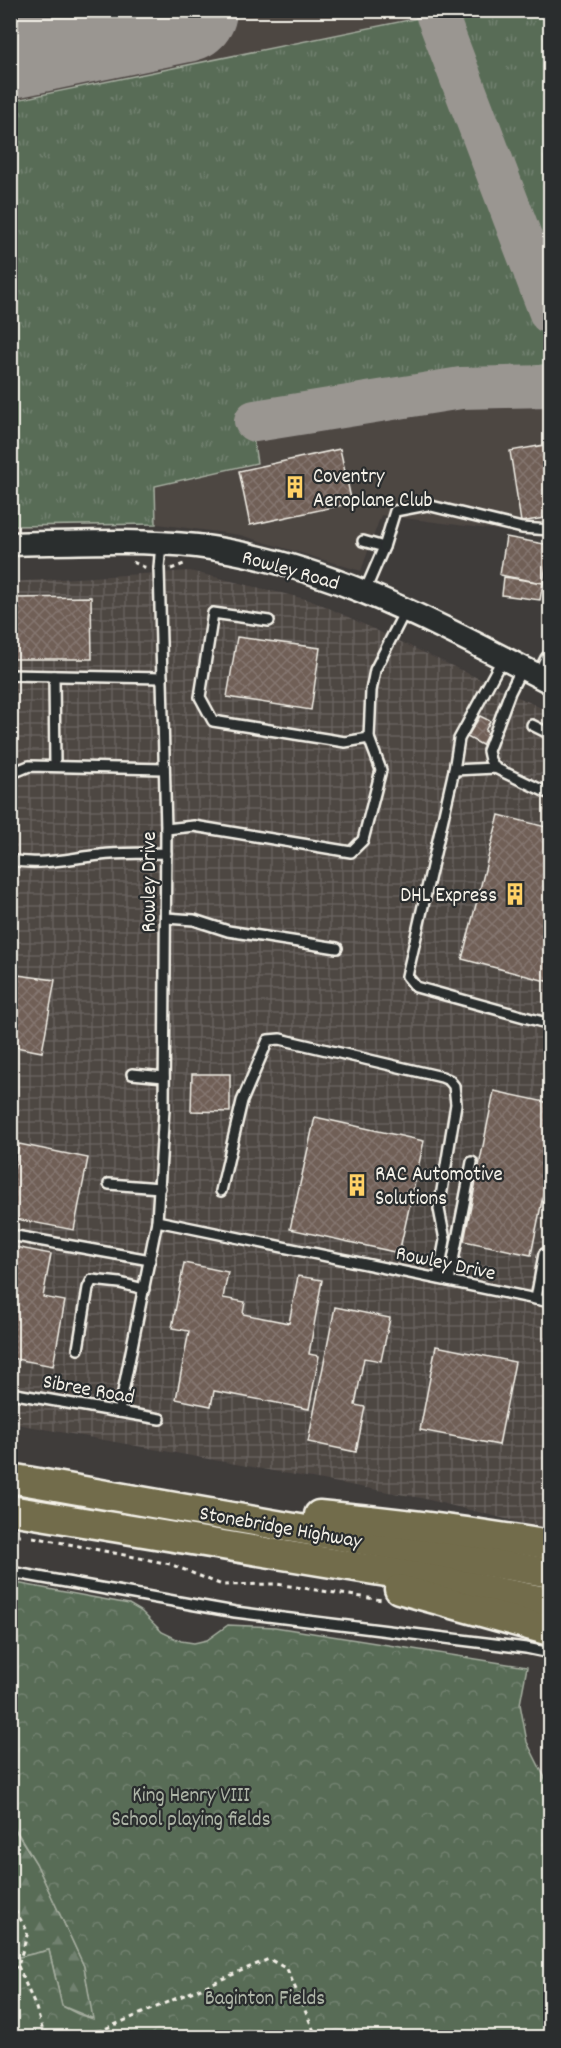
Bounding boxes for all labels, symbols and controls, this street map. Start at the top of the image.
place label: Coventry Aeroplane Club [313,463,433,517]
building icon: Coventry Aeroplane Club [282,474,308,500]
street label: Rowley Road [238,544,342,600]
street label: Rowley Drive [136,831,166,933]
building icon: DHL Express [502,881,528,907]
place label: DHL Express [400,882,497,912]
place label: RAC Automotive Solutions [375,1161,503,1215]
building icon: RAC Automotive Solutions [344,1172,370,1198]
street label: Rowley Drive [393,1240,498,1290]
street label: Sibree Road [40,1368,137,1414]
street label: Stonebridge Highway [197,1500,365,1558]
park label: King Henry VIII School playing fields [111,1782,271,1836]
park label: Baginton Fields [205,1985,325,2015]

